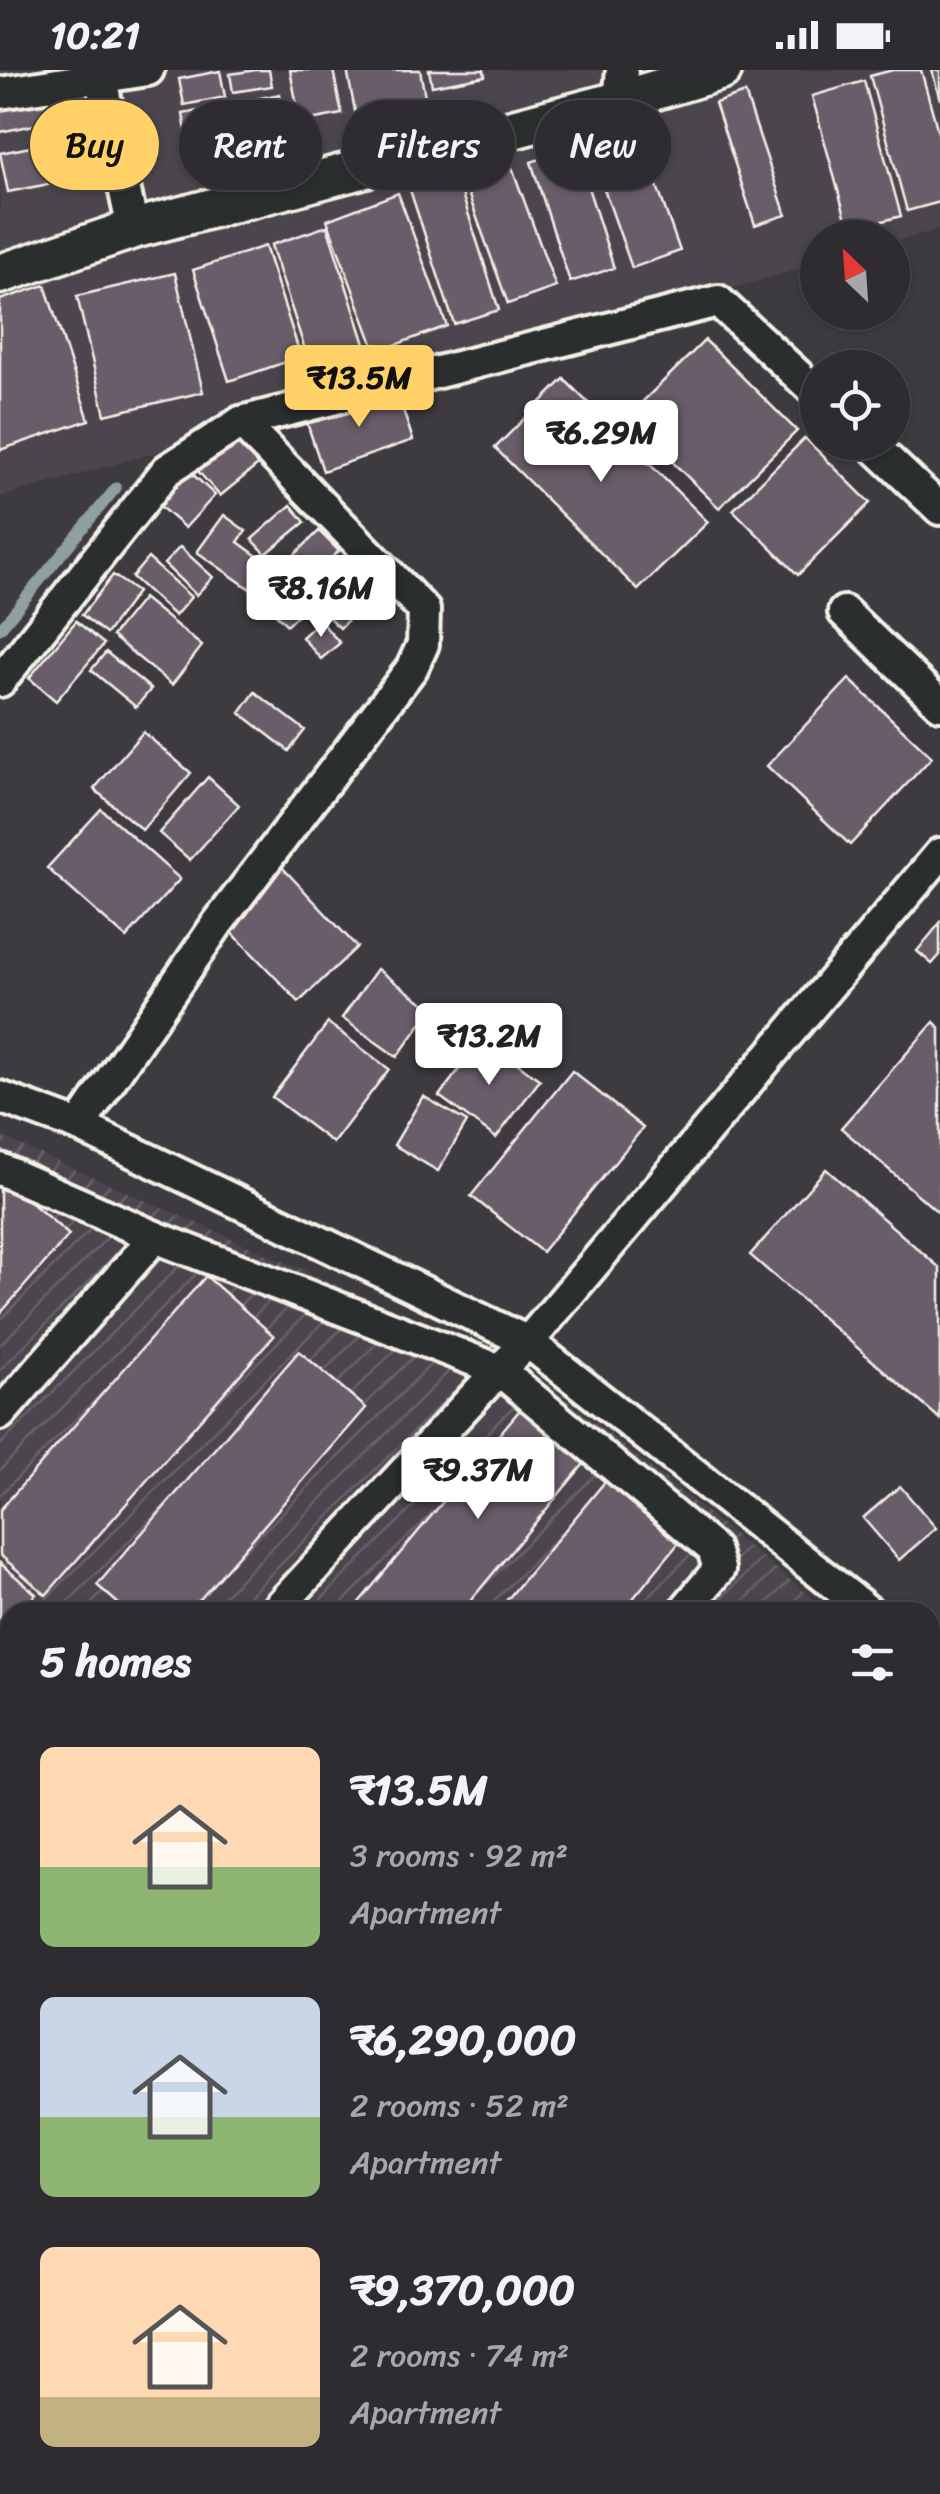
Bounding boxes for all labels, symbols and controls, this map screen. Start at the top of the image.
text: 10:21 [50,2,140,69]
chip: Buy [30,100,159,190]
chip: Rent [179,100,322,190]
chip: Filters [342,100,515,190]
chip: New [535,100,671,190]
north arrow [800,220,910,330]
map controls [800,220,910,460]
pin: ₹13.5M [278,345,440,430]
text: ₹13.5M [307,349,411,406]
button: locate [800,350,910,460]
pin: ₹6.29M [520,400,682,485]
text: ₹6.29M [546,404,656,461]
pin: ₹8.16M [240,555,402,640]
text: ₹8.16M [269,559,373,616]
pin: ₹13.2M [408,1003,570,1088]
text: ₹13.2M [437,1007,541,1064]
pin: ₹9.37M [397,1437,559,1522]
text: ₹9.37M [423,1441,533,1498]
text: 5 homes [40,1625,191,1699]
icon: filters [845,1635,900,1690]
text: ₹13.5M [350,1753,487,1827]
icon: home [120,1787,240,1907]
text: 3 rooms · 92 m² [350,1827,568,1884]
text: Apartment [350,1884,501,1941]
text: ₹6,290,000 [350,2003,576,2077]
icon: home [120,2037,240,2157]
text: 2 rooms · 52 m² [350,2077,569,2134]
text: Apartment [350,2134,501,2191]
text: ₹9,370,000 [350,2253,575,2327]
icon: home [120,2287,240,2407]
text: 2 rooms · 74 m² [350,2327,569,2384]
text: Apartment [350,2384,501,2441]

